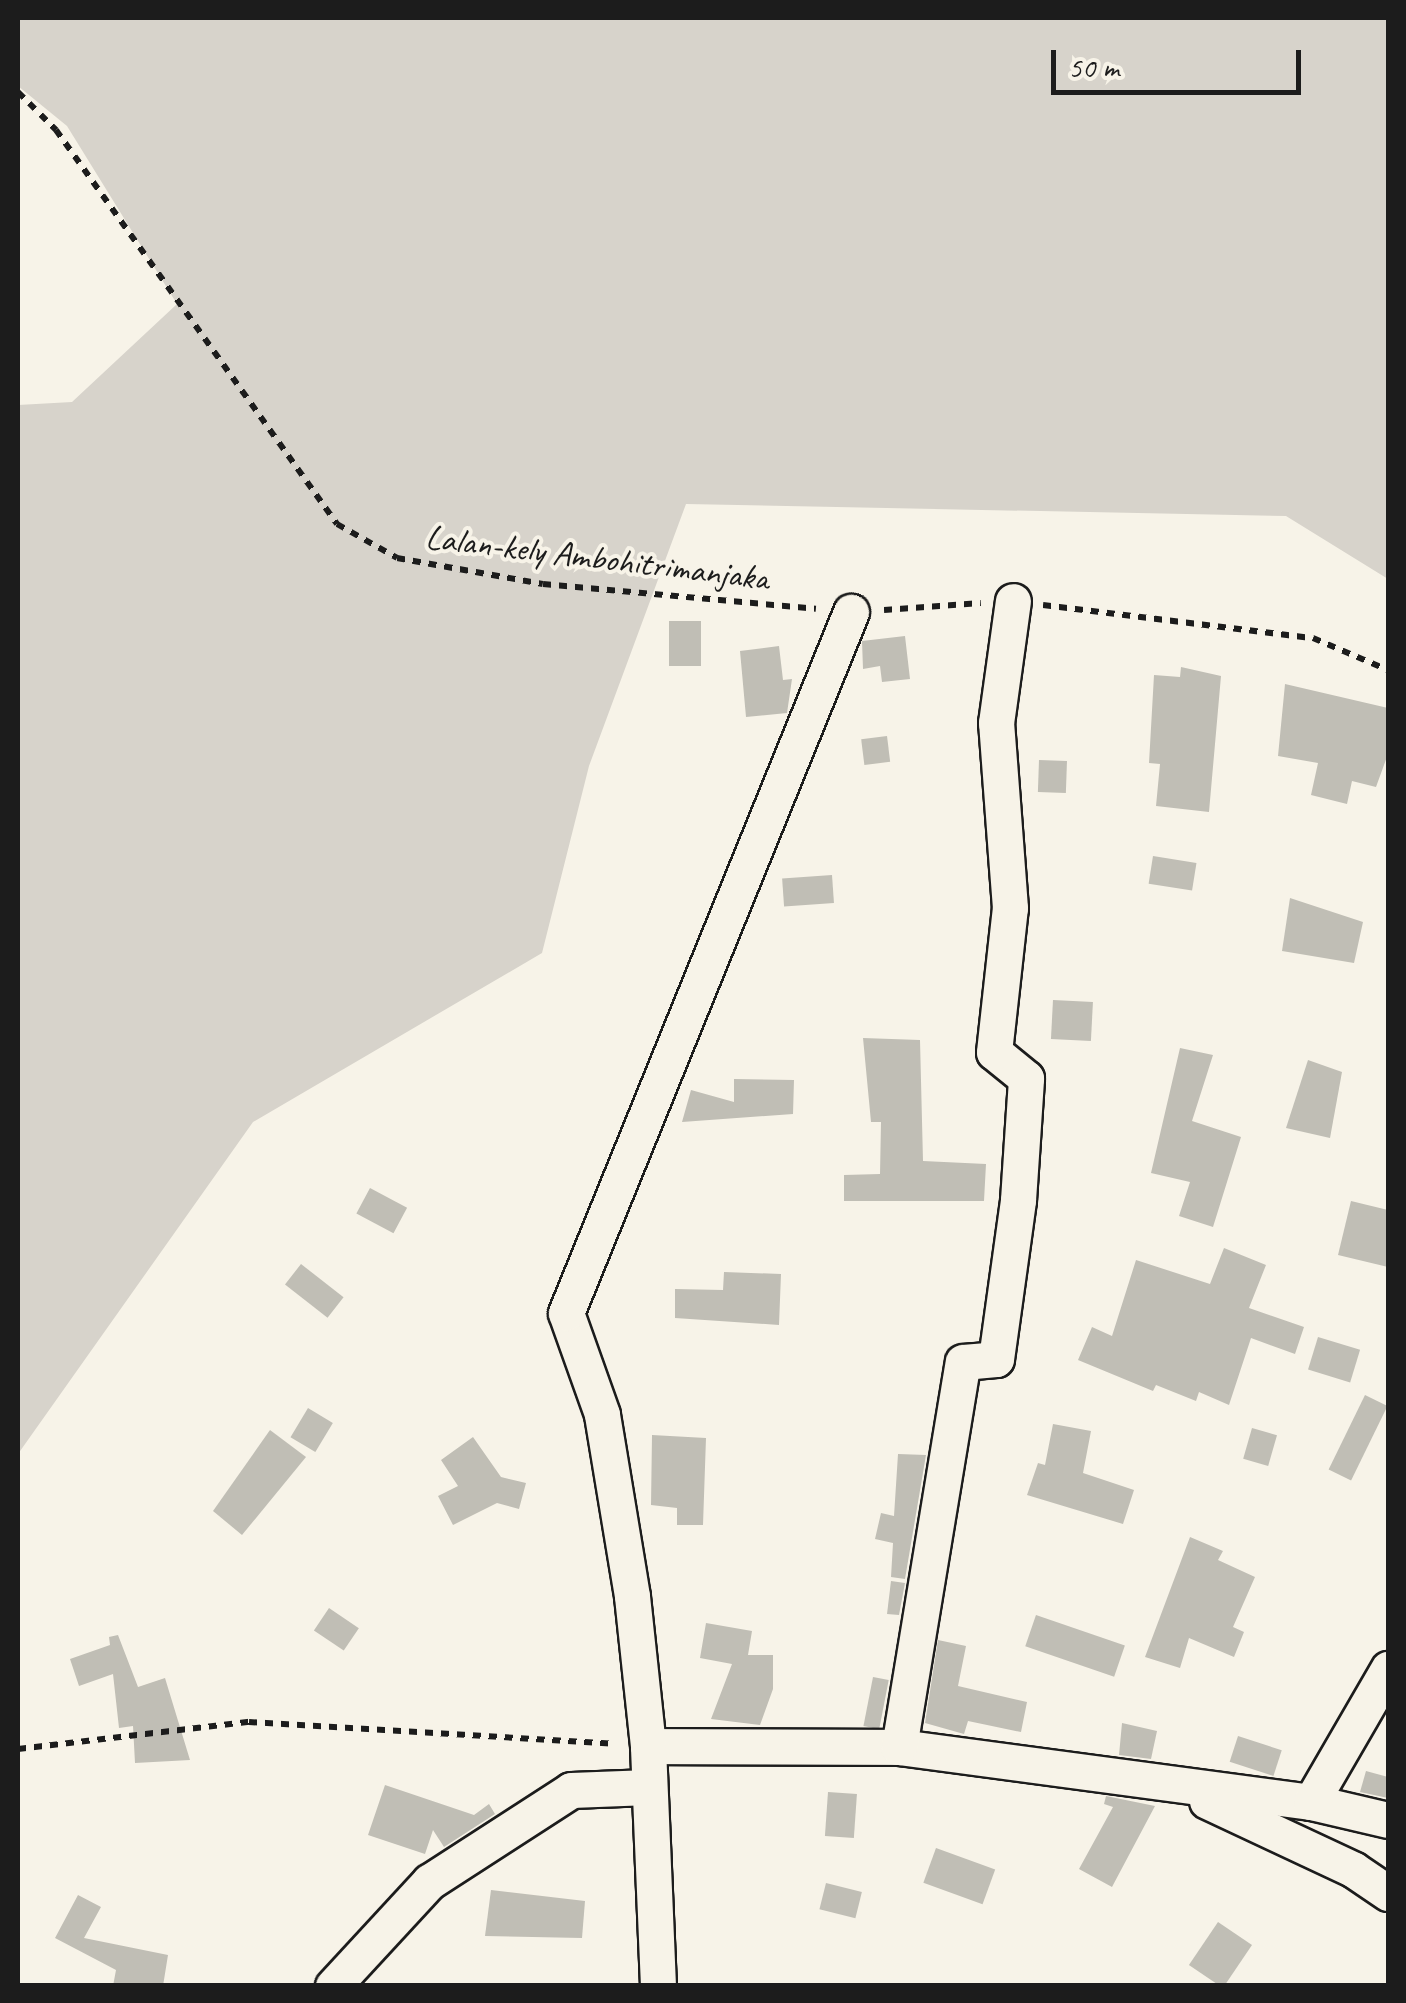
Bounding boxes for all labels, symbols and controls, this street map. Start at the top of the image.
scale bar [1056,30,1306,92]
text: 50 m [1068,48,1119,86]
street label: Lalan-kely Ambohitrimanjaka [423,516,771,600]

